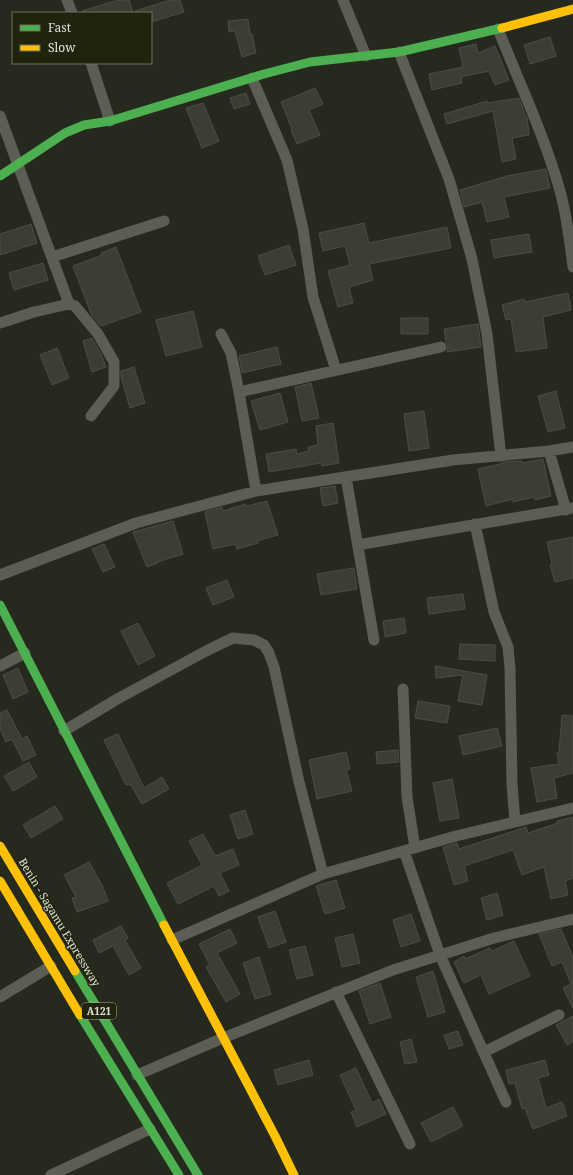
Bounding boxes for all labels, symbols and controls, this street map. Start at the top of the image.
legend [12,12,152,64]
text: Fast [48,19,71,36]
text: Slow [48,39,76,56]
street label: Benin - Sagamu Expressway [16,855,105,990]
road number: A121 [82,1003,116,1019]

